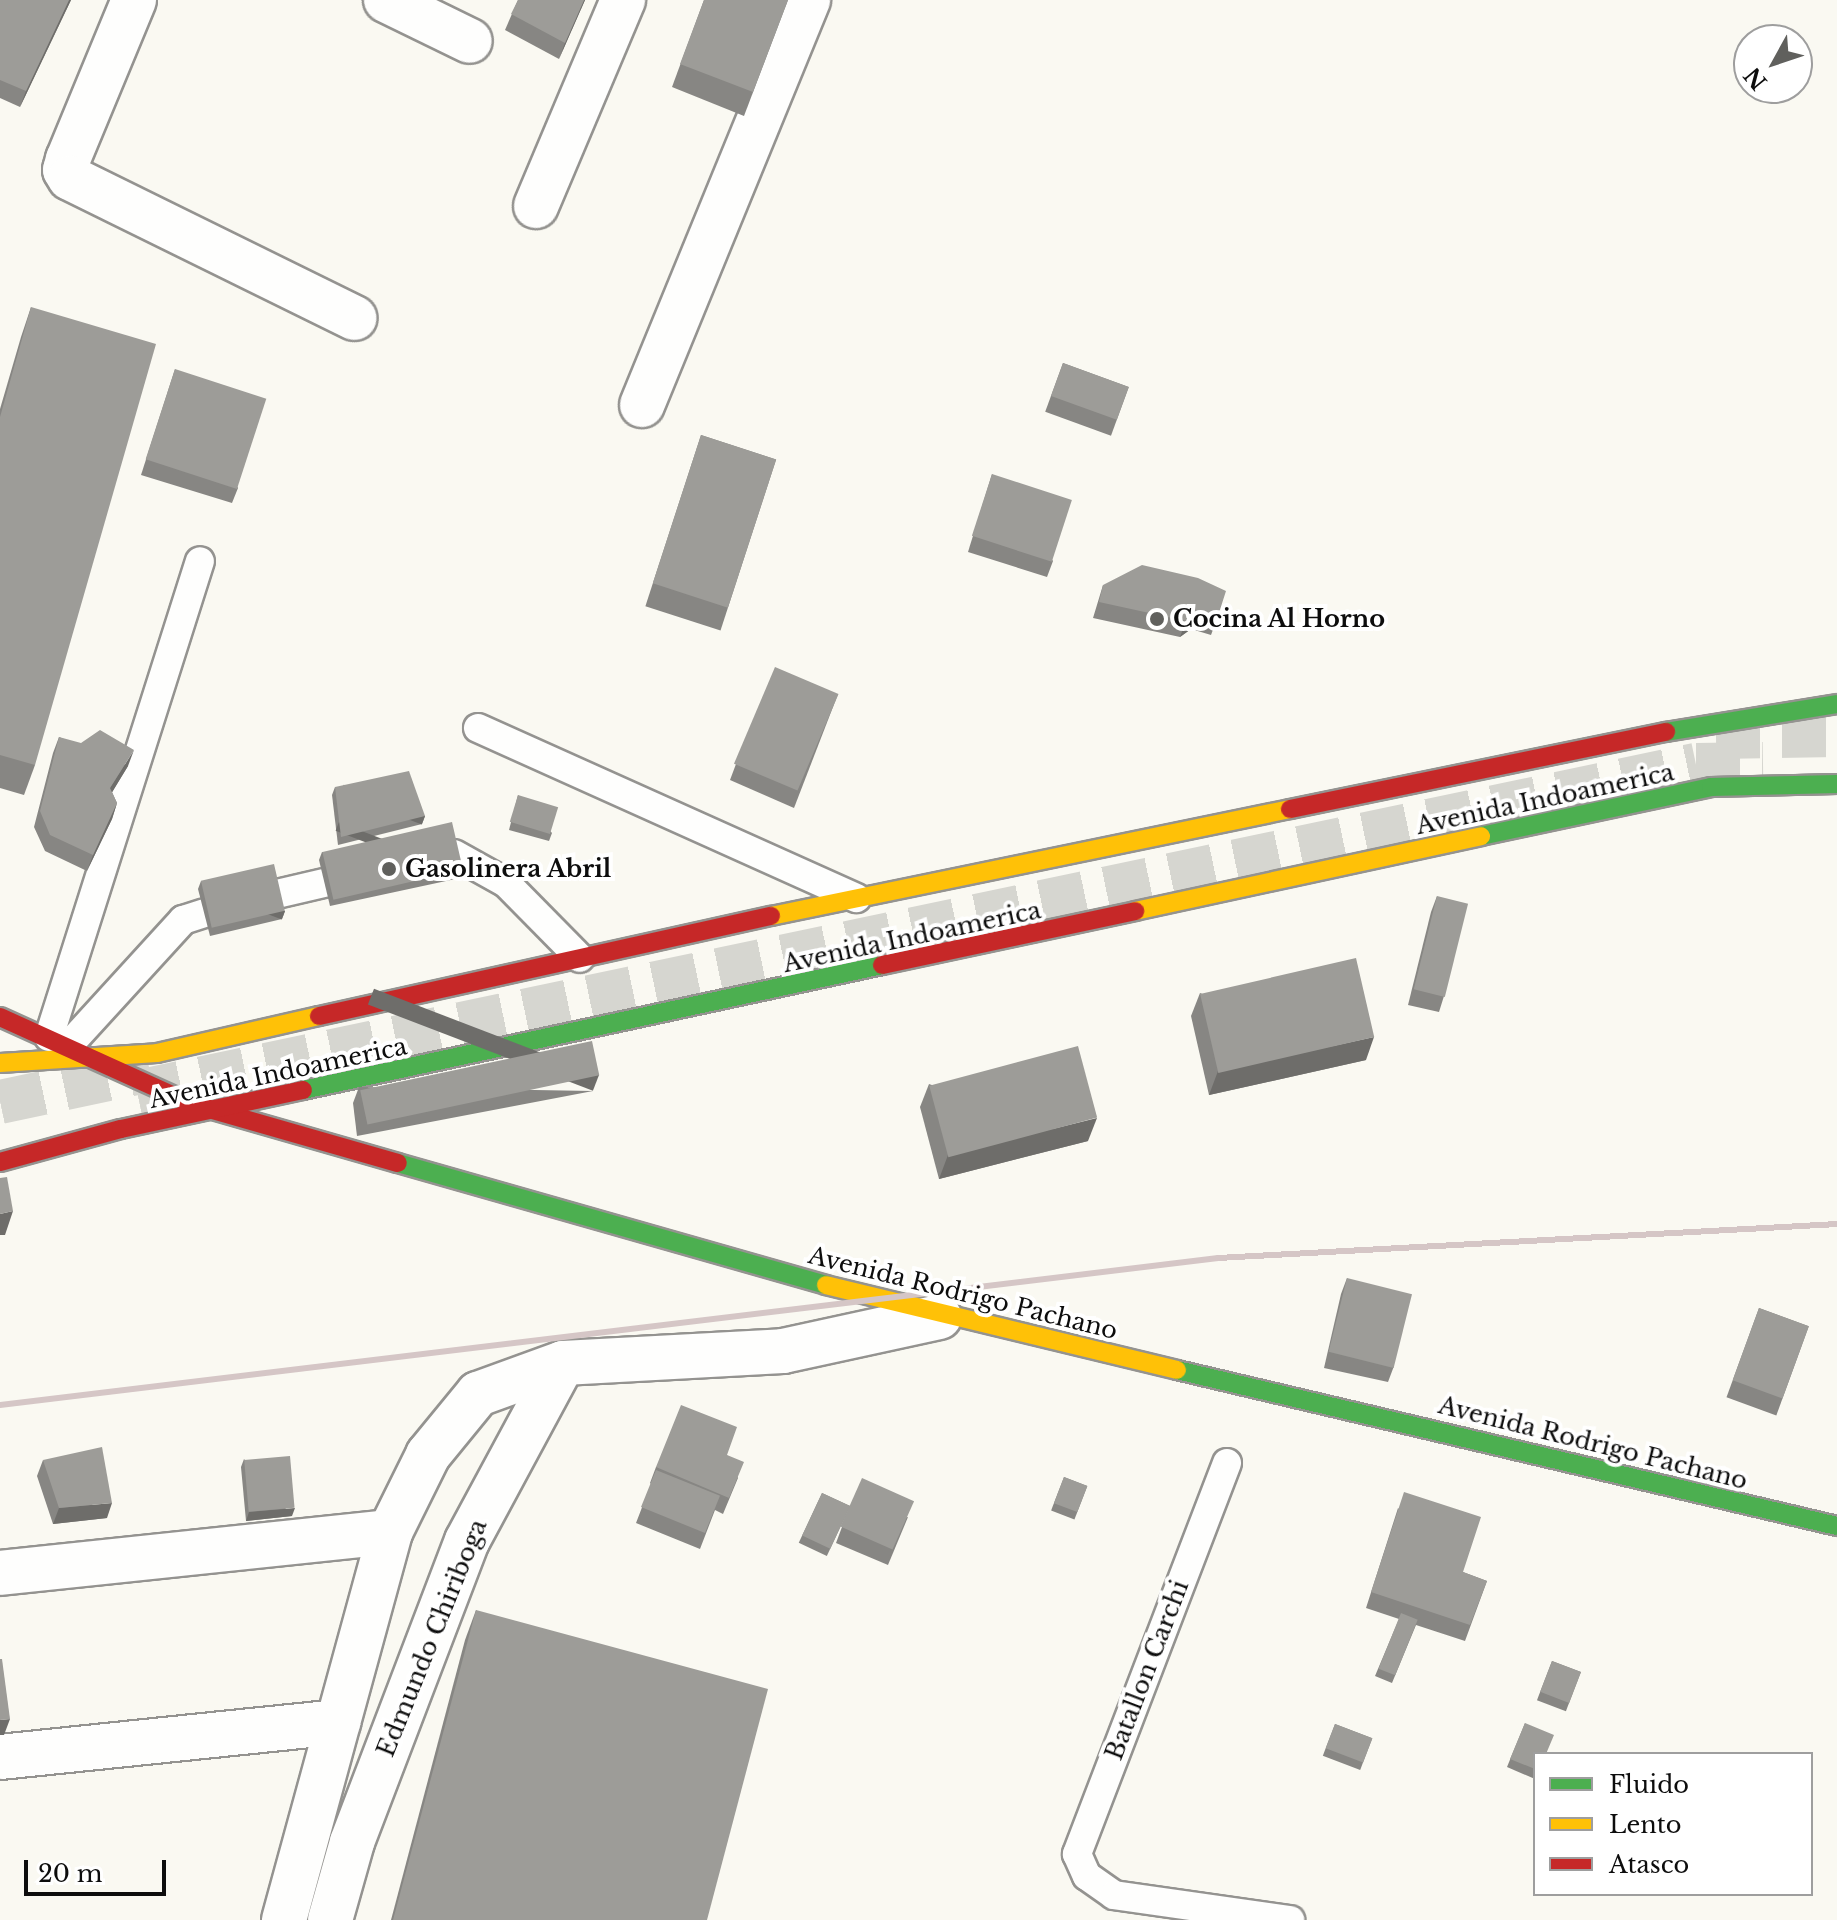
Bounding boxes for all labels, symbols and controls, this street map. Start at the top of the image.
north arrow [1733,24,1813,104]
text: N [1739,62,1773,95]
place label: Cocina Al Horno [1173,605,1386,633]
marker: Cocina Al Horno [1148,610,1166,628]
street label: Avenida Indoamerica [1413,758,1677,840]
place label: Gasolinera Abril [405,855,612,883]
marker: Gasolinera Abril [380,860,398,878]
street label: Avenida Indoamerica [780,896,1044,978]
street label: Avenida Indoamerica [146,1032,410,1114]
street label: Avenida Rodrigo Pachano [805,1241,1121,1345]
street label: Avenida Rodrigo Pachano [1435,1391,1751,1495]
street label: Edmundo Chiriboga [371,1515,493,1761]
street label: Batallon Carchi [1099,1576,1195,1764]
legend [1533,1752,1813,1896]
text: Fluido [1609,1770,1689,1799]
text: Lento [1609,1810,1682,1839]
scale bar [28,1844,170,1894]
text: Atasco [1609,1850,1689,1879]
text: 20 m [38,1859,103,1888]

